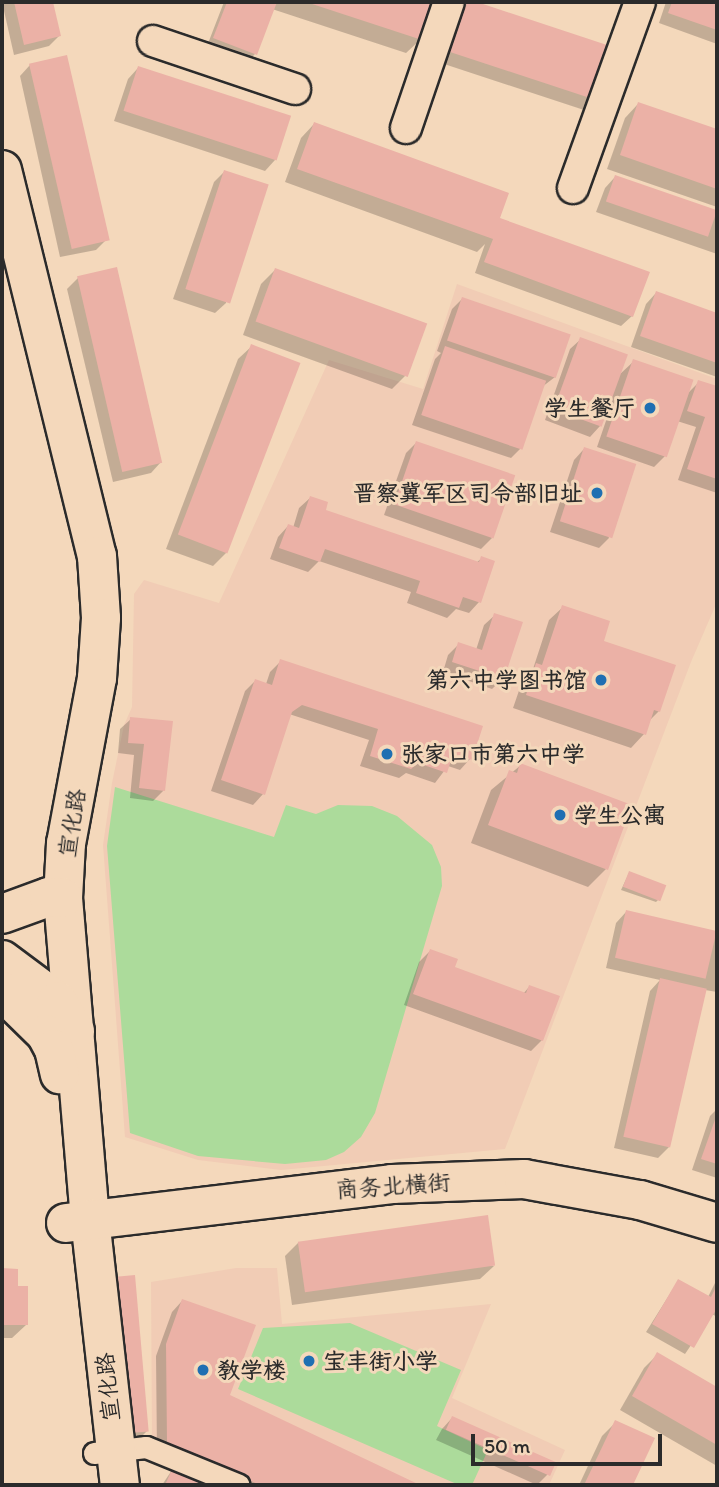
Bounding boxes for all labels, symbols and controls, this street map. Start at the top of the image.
place label: 学生餐厅 [544,394,636,422]
marker: 学生餐厅 [642,400,658,416]
place label: 晋察冀军区司令部旧址 [353,479,583,507]
marker: 晋察冀军区司令部旧址 [589,485,605,501]
place label: 第六中学图书馆 [426,666,587,694]
marker: 第六中学图书馆 [593,672,609,688]
place label: 张家口市第六中学 [401,740,585,768]
marker: 张家口市第六中学 [379,746,395,762]
street label: 宣化路 [53,787,91,859]
place label: 学生公寓 [574,801,666,829]
marker: 学生公寓 [552,807,568,823]
street label: 商务北横街 [335,1168,451,1204]
place label: 宝丰街小学 [323,1347,438,1375]
street label: 宣化路 [91,1351,125,1423]
marker: 宝丰街小学 [301,1353,317,1369]
place label: 教学楼 [217,1356,286,1384]
marker: 教学楼 [195,1362,211,1378]
scale bar [474,1420,665,1464]
text: 50 m [484,1433,530,1458]

